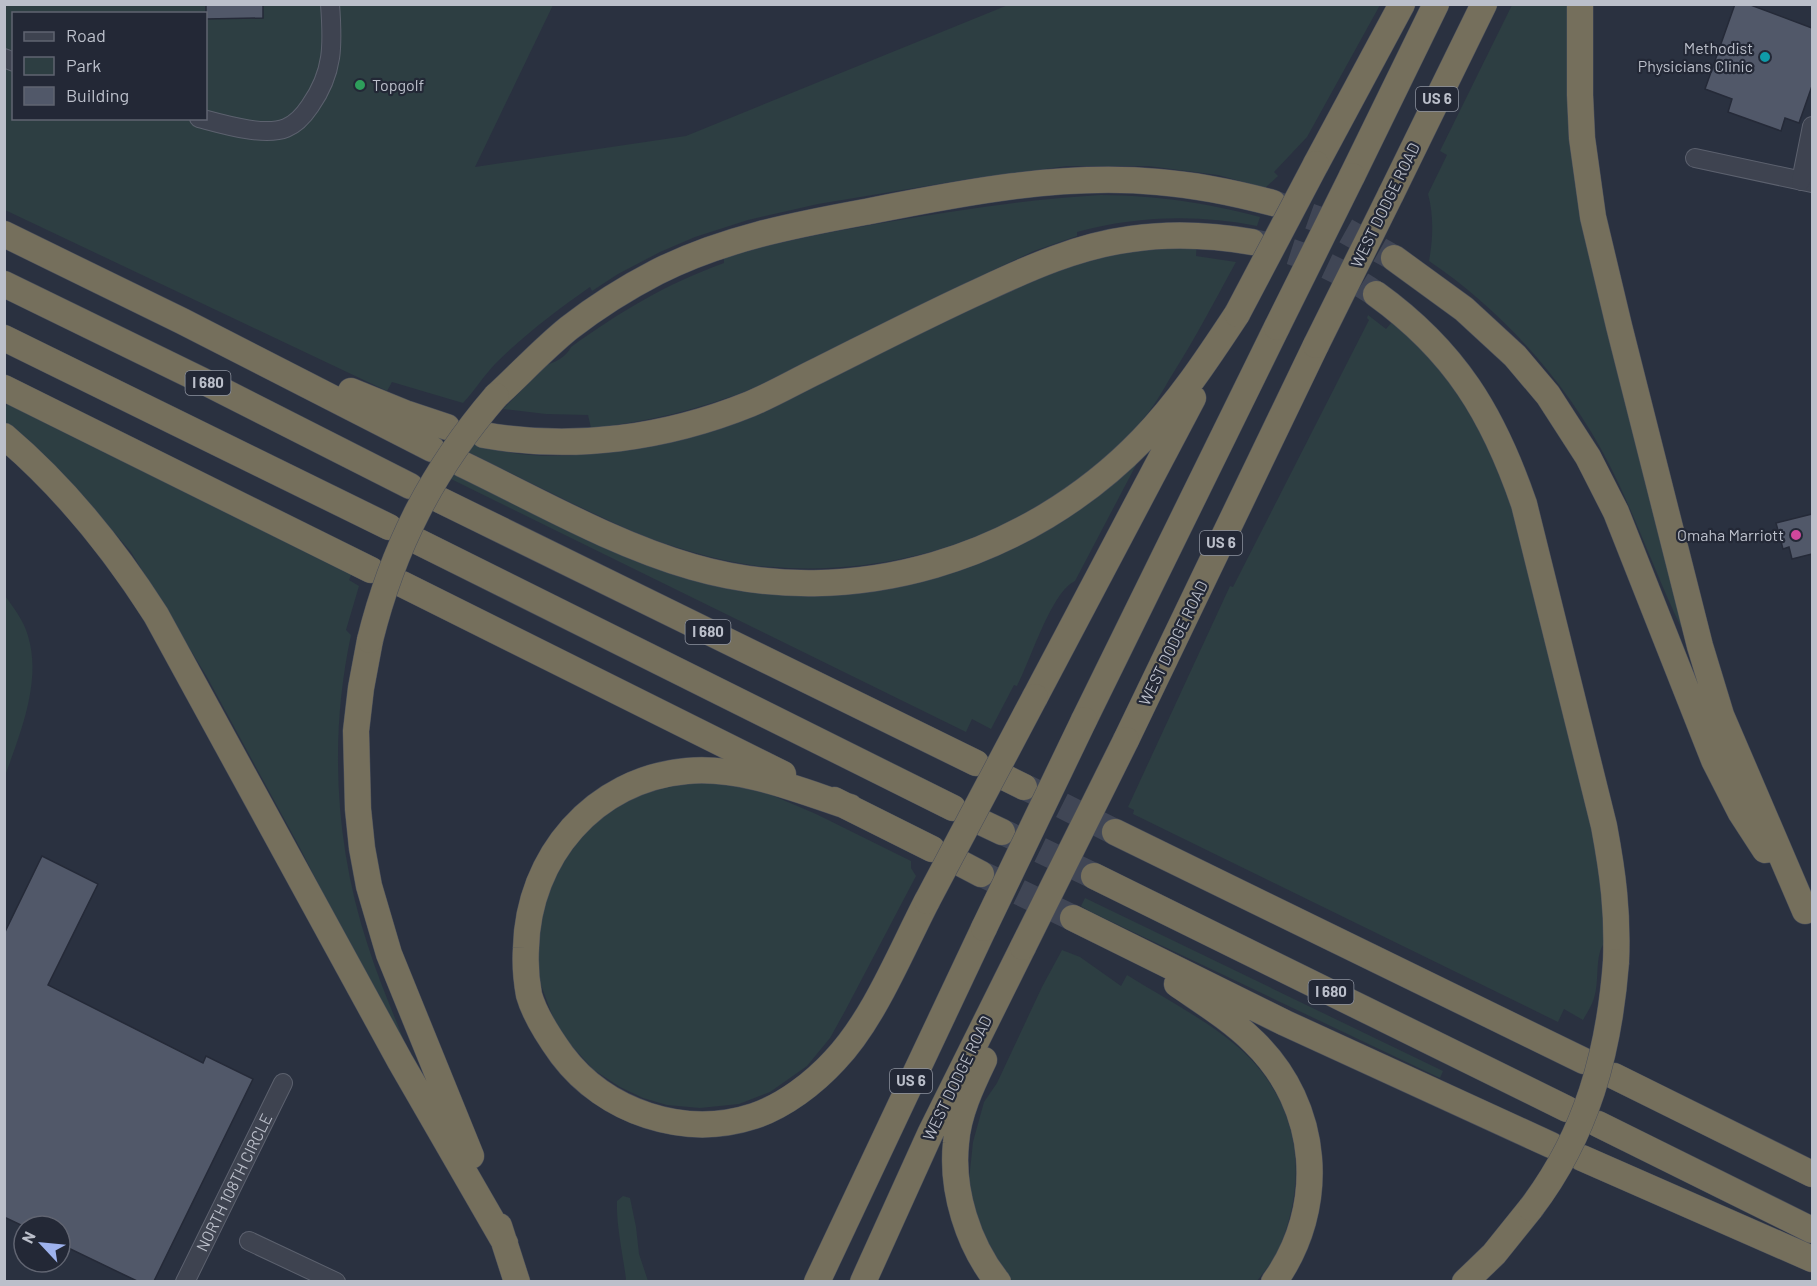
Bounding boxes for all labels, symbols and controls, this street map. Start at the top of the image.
legend [12,12,207,120]
text: Road [66,24,106,46]
place label: Methodist Physicians Clinic [1638,38,1753,75]
marker: Methodist Physicians Clinic [1758,50,1772,64]
text: Park [66,54,101,76]
place label: Topgolf [372,75,424,94]
marker: Topgolf [353,78,367,92]
text: Building [66,84,129,106]
road number: US 6 [1416,87,1458,111]
street label: WEST DODGE ROAD [1346,139,1423,270]
road number: I 680 [186,371,230,395]
place label: Omaha Marriott [1677,525,1784,544]
marker: Omaha Marriott [1789,528,1803,542]
road number: US 6 [1200,531,1242,555]
street label: WEST DODGE ROAD [1134,577,1211,708]
road number: I 680 [686,620,730,644]
road number: I 680 [1308,980,1354,1004]
street label: WEST DODGE ROAD [918,1012,995,1143]
road number: US 6 [890,1069,932,1093]
street label: NORTH 108TH CIRCLE [192,1110,276,1254]
north arrow [12,1214,72,1274]
text: N [17,1228,39,1246]

